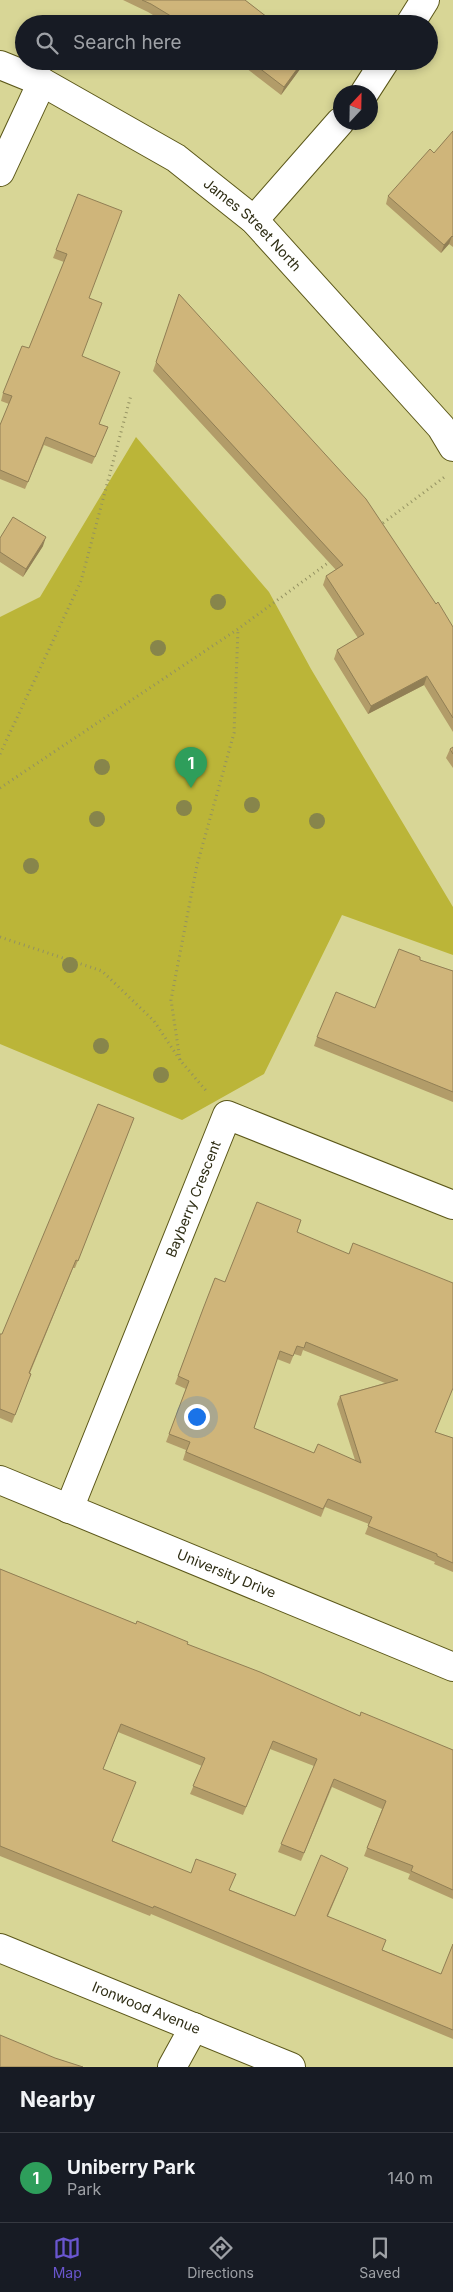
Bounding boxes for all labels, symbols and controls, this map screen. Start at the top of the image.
search box [15,15,438,70]
icon: search [33,29,61,57]
text: Search here [73,31,182,54]
north arrow [333,85,378,130]
street label: James Street North [200,174,305,275]
pin: 1 [175,747,207,788]
street label: Bayberry Crescent [162,1138,224,1260]
your location [184,1404,210,1430]
street label: University Drive [175,1545,279,1601]
street label: Ironwood Avenue [90,1978,203,2037]
text: Nearby [20,2087,95,2112]
text: Uniberry Park [67,2156,195,2179]
text: 1 [33,2168,39,2188]
text: 140 m [388,2168,433,2188]
text: Park [67,2179,101,2199]
tab: Map [53,2234,82,2281]
tab: Directions [187,2234,254,2281]
tab: Saved [359,2234,400,2281]

